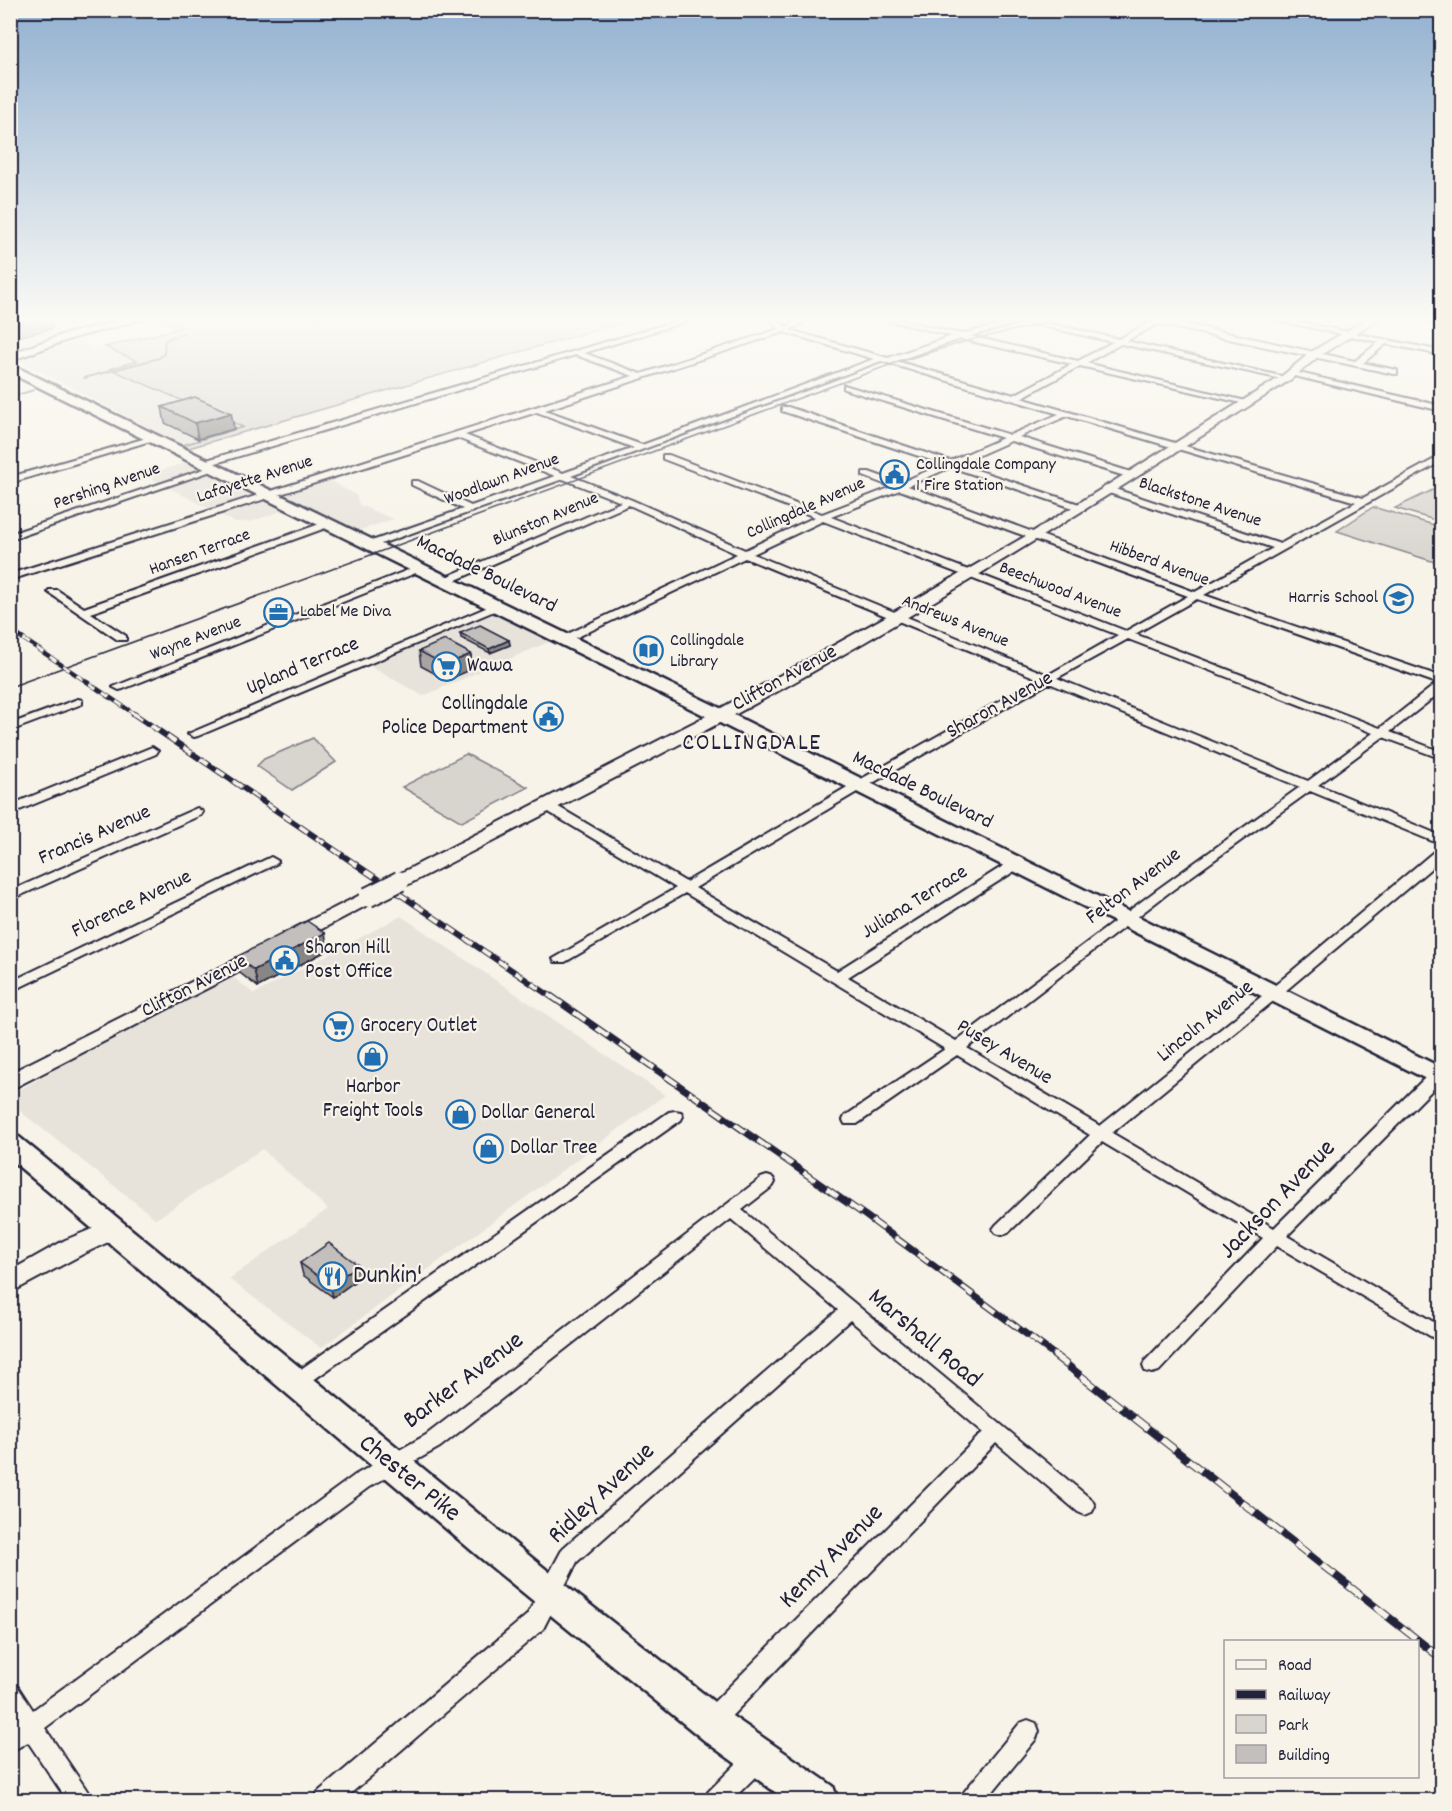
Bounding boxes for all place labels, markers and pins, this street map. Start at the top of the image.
place label: Collingdale Company 1 Fire Station [916,453,1056,499]
public building icon: Collingdale Company 1 Fire Station [879,459,911,491]
school or university icon: Harris School [1383,582,1415,614]
place label: Harris School [1288,586,1379,611]
office icon: Label Me Diva [263,596,295,628]
place label: Label Me Diva [300,600,392,625]
place label: Collingdale Library [670,629,744,675]
library icon: Collingdale Library [633,635,665,667]
supermarket icon: Wawa [430,651,462,683]
place label: Wawa [467,652,513,682]
place label: Collingdale Police Department [382,690,528,744]
public building icon: Collingdale Police Department [533,701,565,733]
place label: Sharon Hill Post Office [305,934,393,988]
public building icon: Sharon Hill Post Office [268,945,300,977]
supermarket icon: Grocery Outlet [323,1011,355,1043]
place label: Grocery Outlet [360,1012,478,1042]
shop icon: Harbor Freight Tools [357,1041,389,1073]
place label: Harbor Freight Tools [323,1073,423,1127]
shop icon: Dollar General [444,1098,476,1130]
place label: Dollar General [481,1099,595,1129]
shop icon: Dollar Tree [473,1133,505,1165]
place label: Dollar Tree [510,1134,597,1164]
place label: Dunkin' [353,1258,422,1295]
restaurant icon: Dunkin' [316,1260,348,1292]

